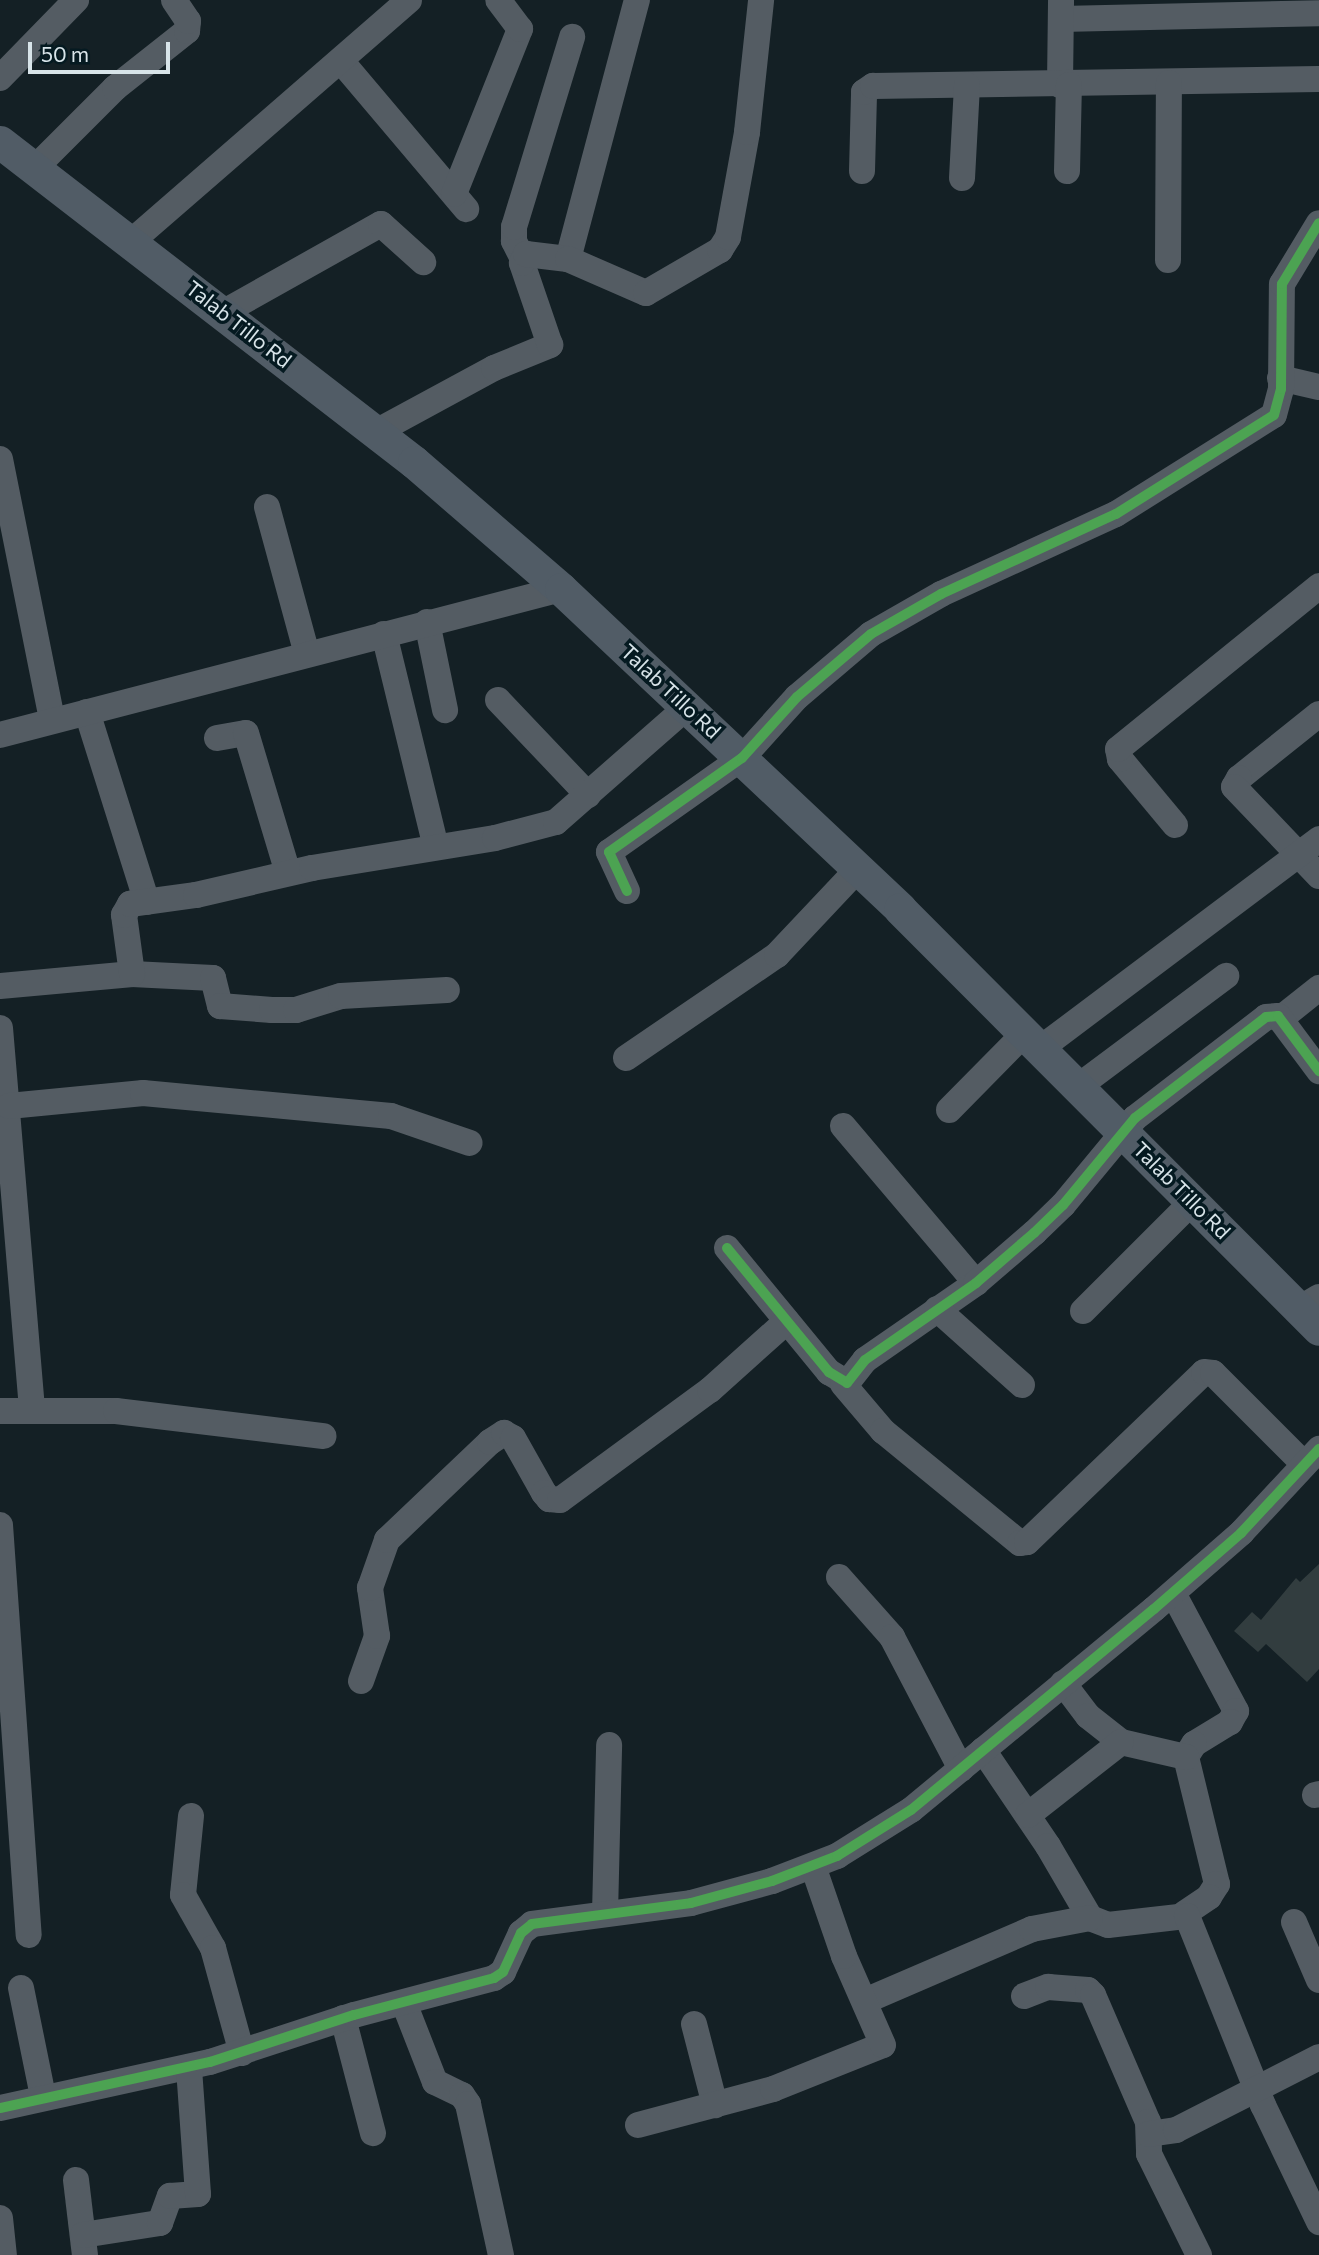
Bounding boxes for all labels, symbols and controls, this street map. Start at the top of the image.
scale bar [32,28,173,72]
text: 50 m [41,41,89,66]
street label: Talab Tillo Rd [181,275,297,373]
street label: Talab Tillo Rd [616,638,726,744]
street label: Talab Tillo Rd [1128,1136,1236,1244]

